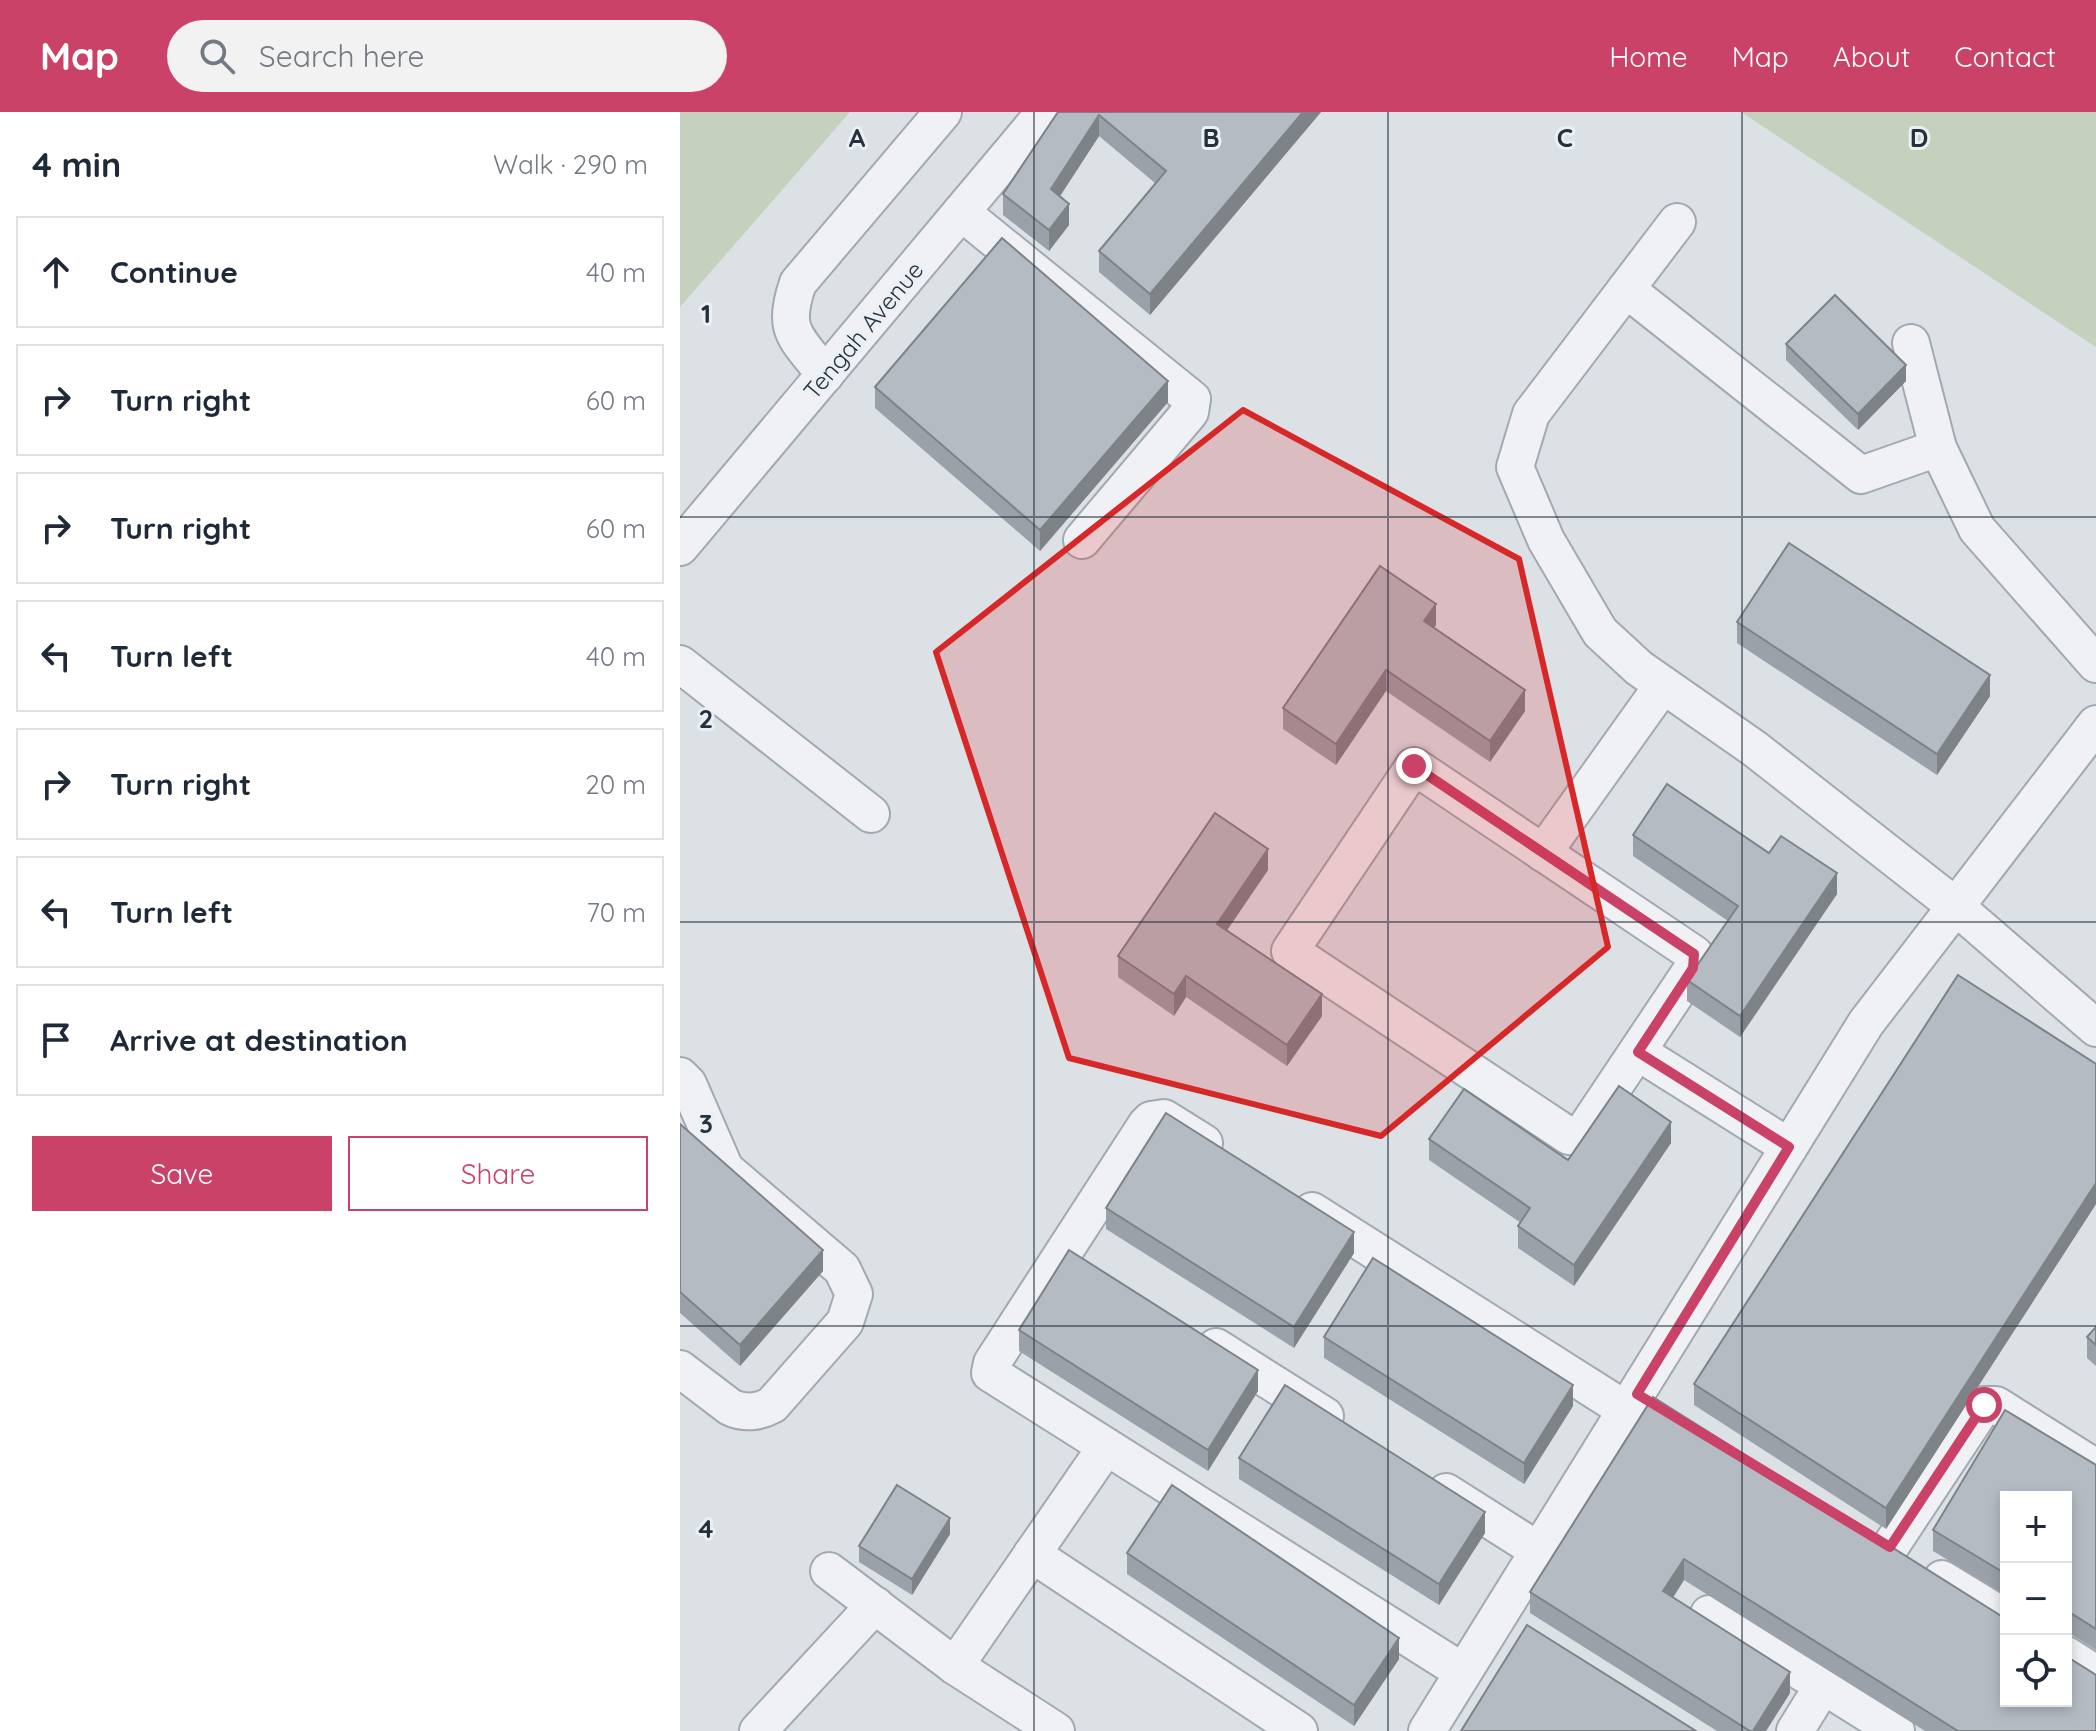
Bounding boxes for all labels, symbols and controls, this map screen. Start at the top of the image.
search box [167,20,727,92]
text: Map [40,32,119,80]
icon: search [195,34,239,78]
text: Search here [259,37,424,75]
text: Home [1609,39,1688,74]
text: Map [1732,39,1789,74]
text: About [1833,39,1910,74]
text: Contact [1954,39,2056,74]
text: A [849,121,866,154]
text: B [1202,121,1220,154]
text: C [1557,121,1573,154]
text: D [1910,121,1928,154]
text: 4 min [32,143,121,186]
text: Walk · 290 m [493,148,648,181]
icon: ahead [34,250,78,294]
text: Continue [110,253,238,291]
street label: Tengah Avenue [797,255,929,405]
text: 40 m [586,256,646,289]
text: 1 [701,297,711,330]
icon: right [34,378,78,422]
text: Turn right [110,381,251,419]
text: 60 m [586,384,646,417]
icon: right [34,506,78,550]
text: Turn right [110,509,251,547]
text: 60 m [586,512,646,545]
icon: left [34,634,78,678]
text: Turn left [110,637,233,675]
text: 40 m [586,640,646,673]
text: 2 [699,702,713,735]
route end [1396,748,1432,784]
icon: right [34,762,78,806]
text: Turn right [110,765,251,803]
text: 20 m [585,768,646,801]
icon: left [34,890,78,934]
text: Turn left [110,893,233,931]
text: 70 m [586,896,646,929]
icon: arrive [34,1018,78,1062]
text: Arrive at destination [110,1021,408,1059]
text: 3 [699,1107,713,1140]
button: Save [32,1136,332,1211]
button: Share [348,1136,648,1211]
route start [1966,1387,2002,1423]
map controls [2000,1491,2072,1707]
button: + [2000,1491,2072,1563]
text: 4 [698,1512,714,1545]
button: − [2000,1563,2072,1635]
button: locate [2000,1635,2072,1707]

